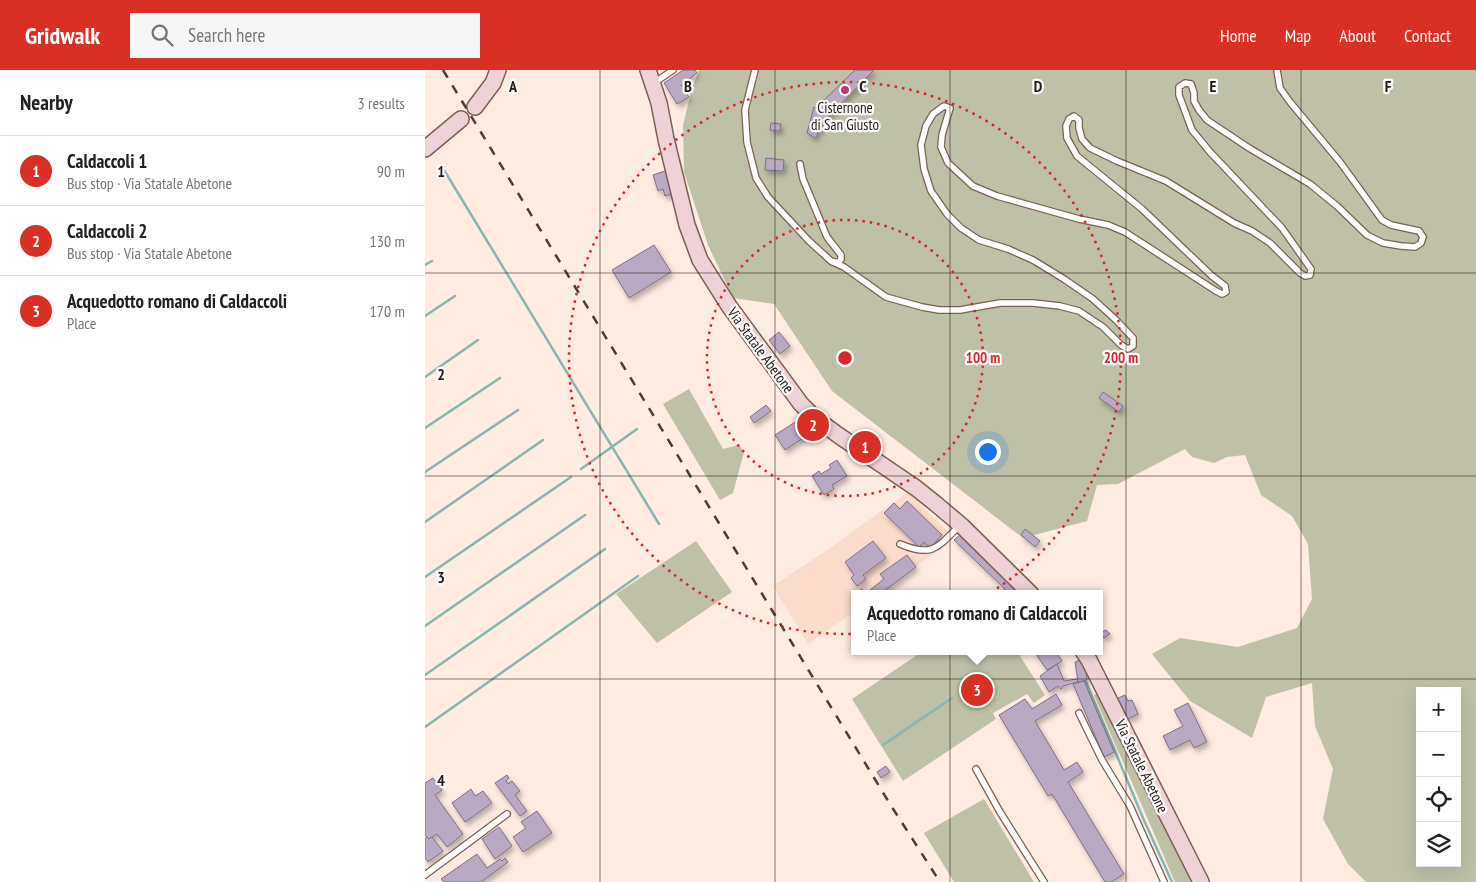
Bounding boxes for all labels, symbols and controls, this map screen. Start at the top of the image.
search box [130,13,480,58]
text: Gridwalk [25,20,100,51]
icon: search [148,21,176,49]
text: Search here [188,23,265,47]
text: Home [1220,24,1257,47]
text: Map [1285,24,1311,47]
text: About [1339,24,1376,47]
text: Contact [1404,24,1451,47]
text: A [508,76,518,96]
text: B [684,76,692,96]
text: C [859,76,867,96]
text: D [1034,76,1043,96]
text: E [1210,76,1217,96]
text: F [1385,76,1392,96]
marker: Cisternone di San Giusto [839,84,851,96]
text: Nearby [20,89,73,116]
text: 3 results [358,93,405,113]
place label: Cisternone di San Giusto [811,98,879,134]
text: Caldaccoli 1 [67,149,147,173]
text: 1 [32,161,40,181]
text: 90 m [377,161,405,181]
text: 1 [437,161,445,181]
text: Bus stop · Via Statale Abetone [67,173,232,193]
text: Caldaccoli 2 [67,219,147,243]
text: 2 [32,231,40,251]
text: 130 m [370,231,405,251]
text: Bus stop · Via Statale Abetone [67,243,232,263]
text: Acquedotto romano di Caldaccoli [67,289,287,313]
text: 3 [32,301,40,321]
text: 170 m [370,301,405,321]
street label: Via Statale Abetone [723,303,799,397]
text: Place [67,313,96,333]
text: 100 m [966,348,1000,367]
text: 200 m [1104,348,1138,367]
centre of rings [836,349,854,367]
text: 2 [437,364,445,384]
pin: 2 [797,406,829,444]
pin: 1 [849,428,881,466]
your location [975,439,1001,465]
text: 3 [437,567,445,587]
popup [851,590,1103,655]
text: Acquedotto romano di Caldaccoli [867,601,1087,625]
text: Place [867,625,896,645]
pin: 3 [961,671,993,709]
map controls [1416,687,1461,867]
button: + [1416,687,1461,732]
street label: Via Statale Abetone [1111,715,1173,816]
button: − [1416,732,1461,777]
text: 4 [437,770,445,790]
button: locate [1416,777,1461,822]
button: layers [1416,822,1461,867]

